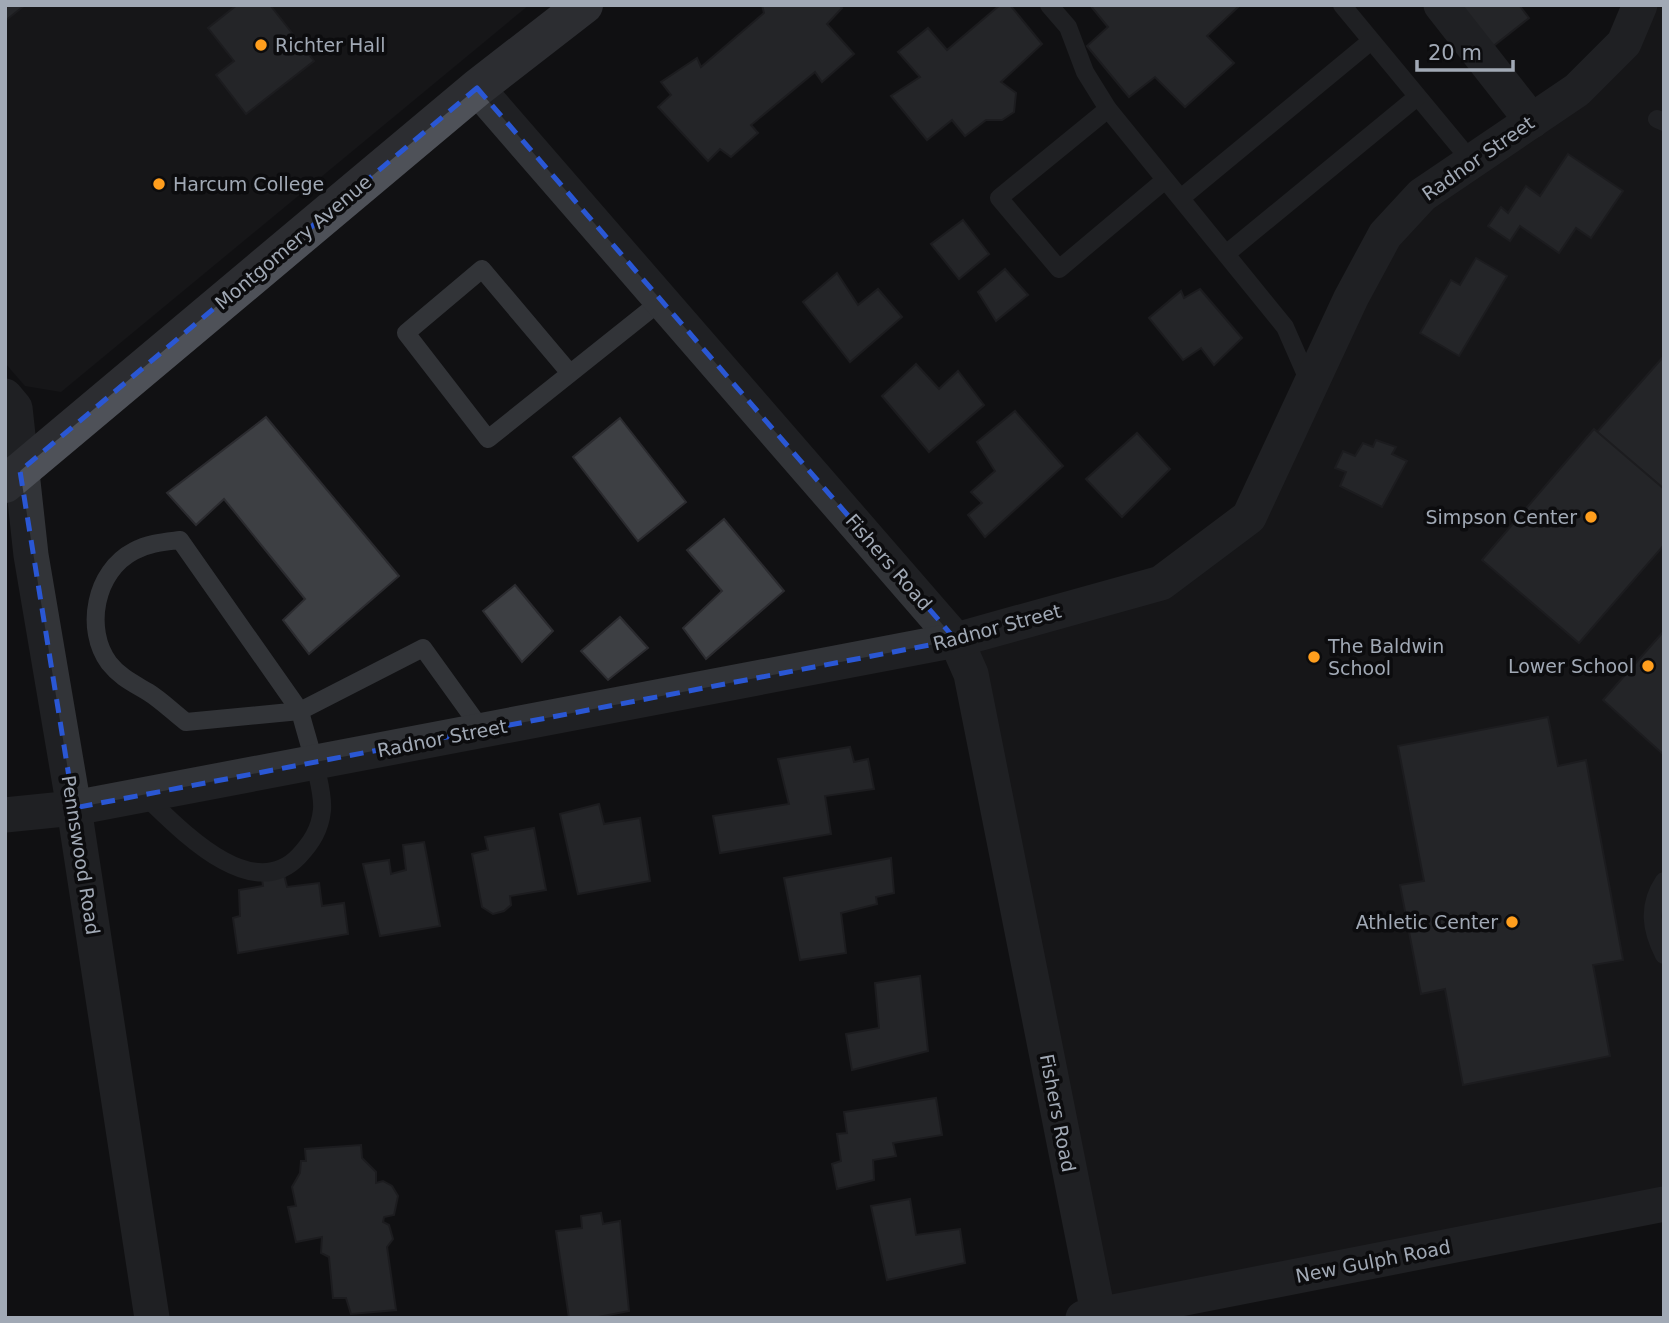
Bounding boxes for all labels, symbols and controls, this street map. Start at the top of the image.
scale bar [1417,28,1513,72]
place label: Richter Hall [275,34,385,56]
marker: Richter Hall [253,37,269,53]
text: 20 m [1428,41,1482,65]
street label: Radnor Street [1418,111,1538,205]
street label: Montgomery Avenue [210,170,376,314]
place label: Harcum College [173,173,324,195]
marker: Harcum College [151,176,167,192]
place label: Simpson Center [1426,506,1577,528]
marker: Simpson Center [1583,509,1599,525]
street label: Fishers Road [841,510,937,614]
street label: Radnor Street [931,599,1063,655]
place label: The Baldwin School [1327,635,1444,679]
marker: The Baldwin School [1306,649,1322,665]
place label: Lower School [1508,655,1634,677]
marker: Lower School [1640,658,1656,674]
street label: Radnor Street [375,715,509,761]
street label: Pennswood Road [58,774,104,936]
place label: Athletic Center [1356,911,1498,933]
marker: Athletic Center [1504,914,1520,930]
street label: Fishers Road [1036,1052,1080,1174]
street label: New Gulph Road [1294,1235,1452,1287]

